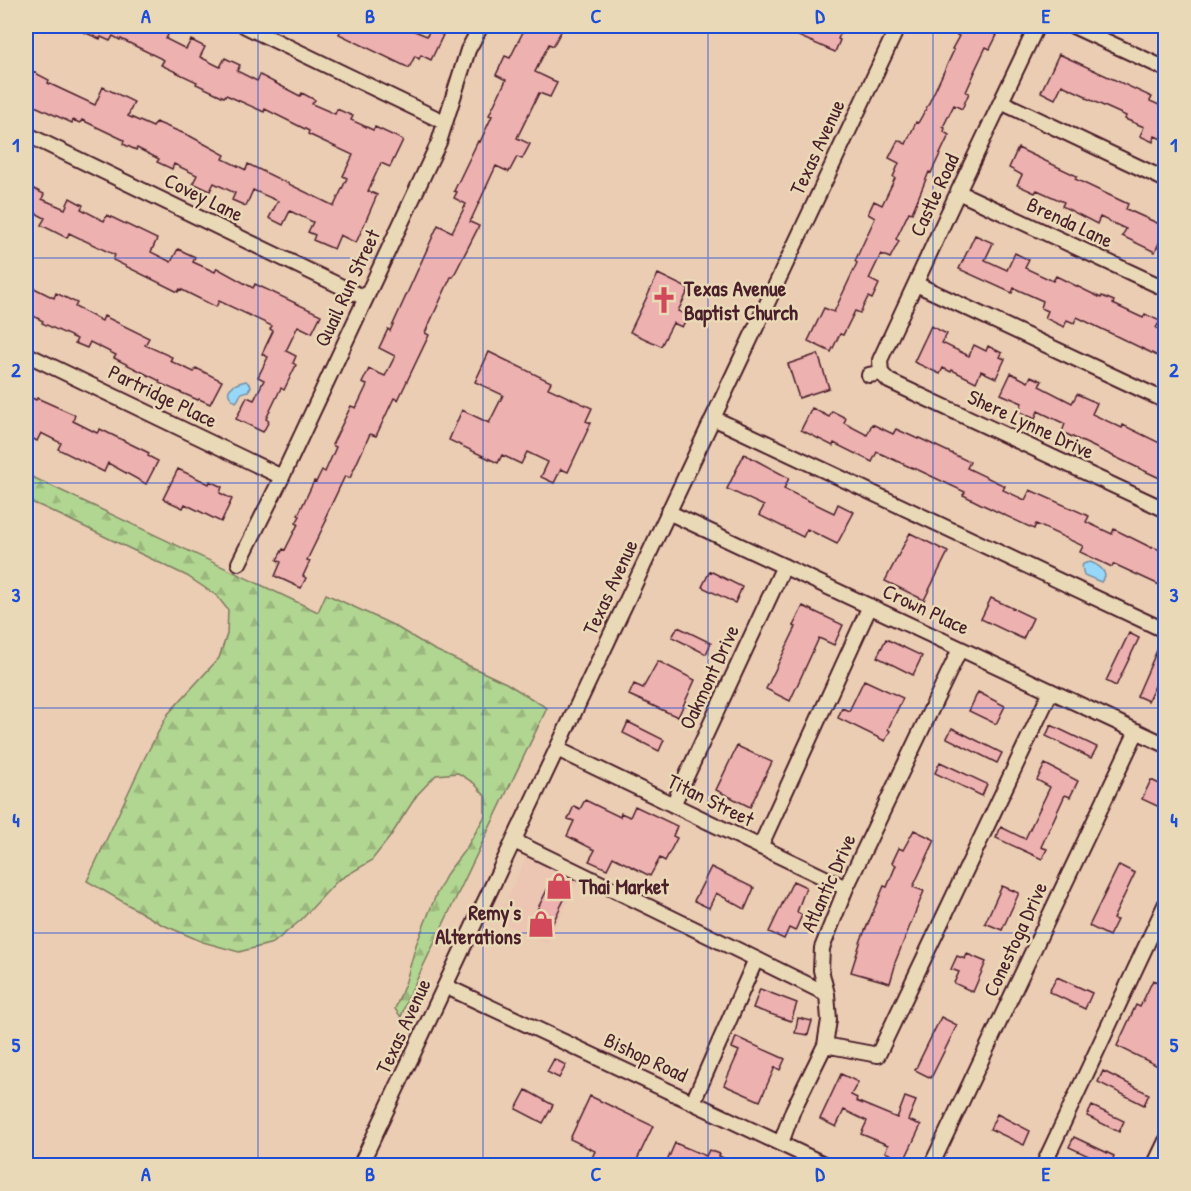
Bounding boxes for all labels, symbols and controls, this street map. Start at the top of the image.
text: A [141,2,151,29]
text: B [365,2,375,29]
text: C [591,2,602,29]
text: D [815,2,825,29]
text: E [1042,2,1051,29]
street label: Texas Avenue [782,95,852,199]
text: 1 [12,131,20,158]
text: 1 [1170,131,1178,158]
street label: Castle Road [902,149,966,241]
street label: Covey Lane [160,165,248,229]
street label: Brenda Lane [1022,189,1118,255]
street label: Quail Run Street [307,224,387,352]
place label: Texas Avenue Baptist Church [683,274,798,328]
church icon: Texas Avenue Baptist Church [649,285,679,315]
text: 2 [11,356,21,383]
text: 2 [1169,356,1179,383]
street label: Partridge Place [104,357,222,435]
street label: Shere Lynne Drive [963,382,1099,466]
street label: Texas Avenue [575,535,645,639]
street label: Crown Place [878,576,974,642]
text: 3 [12,581,21,608]
text: 3 [1170,581,1179,608]
street label: Oakmont Drive [672,620,746,734]
street label: Titan Street [663,767,760,834]
text: 4 [12,806,20,833]
text: 4 [1170,806,1178,833]
street label: Atlantic Drive [793,829,863,937]
shop icon: Thai Market [544,871,574,901]
place label: Thai Market [578,872,669,901]
street label: Conestoga Drive [976,877,1054,1001]
place label: Remy's Alterations [435,898,521,951]
shop icon: Remy's Alterations [526,909,556,939]
street label: Texas Avenue [368,974,438,1078]
street label: Bishop Road [600,1025,692,1089]
text: 5 [12,1031,21,1058]
text: 5 [1170,1031,1179,1058]
text: A [141,1160,151,1187]
text: B [365,1160,375,1187]
text: C [591,1160,602,1187]
text: D [815,1160,825,1187]
text: E [1042,1160,1051,1187]

